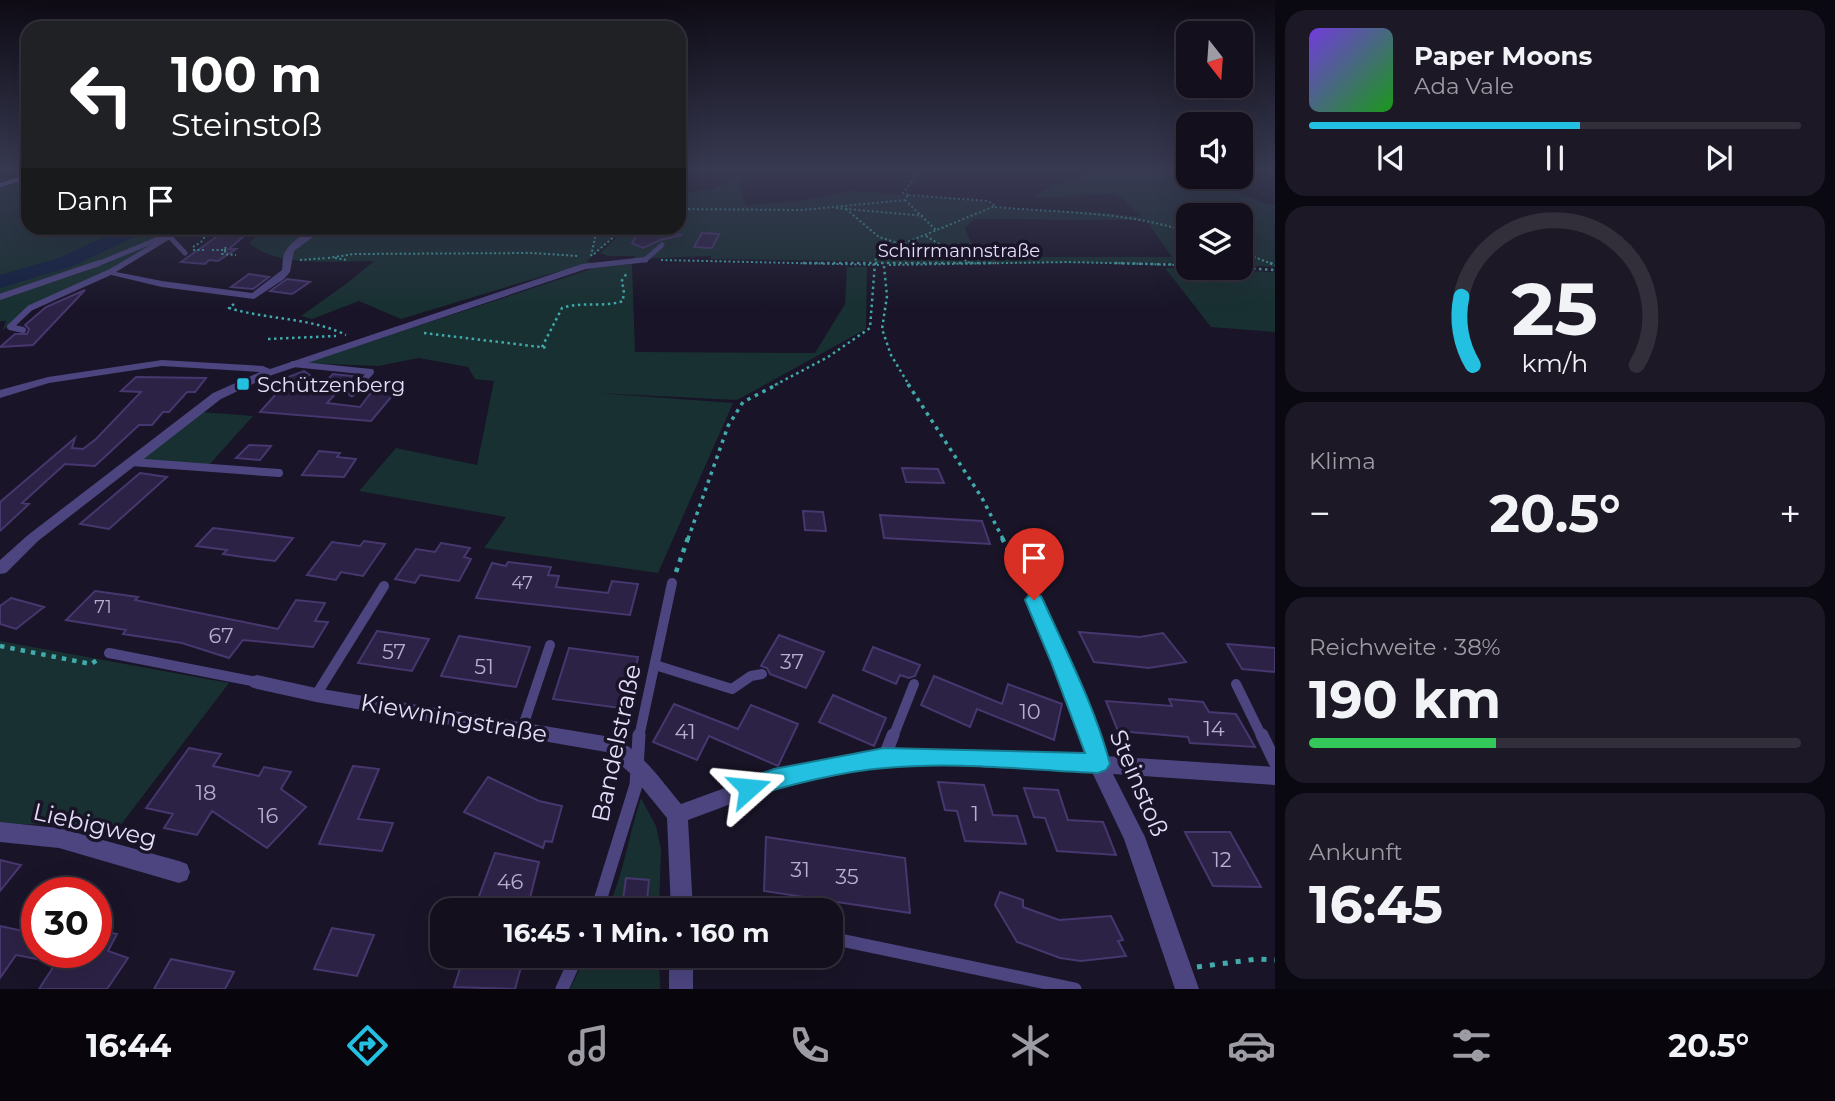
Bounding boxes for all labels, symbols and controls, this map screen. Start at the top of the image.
north arrow [1176,21,1253,98]
map controls [1176,21,1253,280]
text: Paper Moons [1414,40,1592,72]
text: 100 m [171,45,322,104]
icon: left [56,49,147,140]
text: Ada Vale [1414,72,1514,100]
text: Steinstoß [171,105,322,144]
button: sound [1176,112,1253,189]
icon: previous [1372,139,1410,177]
icon: pause [1536,139,1574,177]
icon: next [1700,139,1738,177]
icon: arrive [142,182,180,220]
text: Dann [56,185,128,217]
button: layers [1176,203,1253,280]
street label: Schirrmannstraße [878,240,1040,262]
text: 25 [1512,265,1598,353]
text: km/h [1522,347,1588,377]
place label: Schützenberg [257,372,405,397]
marker: Schützenberg [235,376,251,392]
text: Klima [1309,447,1376,475]
text: 20.5° [1489,482,1621,545]
text: − [1309,490,1331,537]
text: + [1779,490,1801,537]
pin [1004,528,1064,600]
icon: arrive [1015,539,1053,577]
house number: 47 [511,572,533,594]
house number: 71 [94,596,112,618]
house number: 67 [209,623,234,648]
text: Reichweite · 38% [1309,633,1501,661]
house number: 57 [382,639,406,664]
house number: 37 [780,649,804,674]
house number: 51 [474,654,494,679]
street label: Bandelstraße [585,661,647,825]
text: 190 km [1309,668,1501,731]
street label: Kiewningstraße [358,687,550,749]
house number: 10 [1019,699,1041,724]
house number: 14 [1203,716,1225,741]
house number: 41 [675,719,695,744]
street label: Steinstoß [1104,725,1174,841]
position arrow [712,751,786,825]
house number: 18 [196,780,216,805]
street label: Liebigweg [30,797,160,853]
house number: 1 [971,801,979,826]
house number: 16 [258,803,278,828]
text: Ankunft [1309,838,1403,866]
house number: 12 [1212,847,1232,872]
house number: 31 [790,857,810,882]
house number: 35 [835,864,859,889]
house number: 46 [497,869,524,894]
text: 16:45 [1309,873,1443,936]
speed limit sign: 30 [21,877,112,968]
text: 16:45 · 1 Min. · 160 m [503,917,770,949]
icon: directions [343,1021,392,1070]
icon: music [564,1021,613,1070]
icon: phone [785,1021,834,1070]
icon: climate [1006,1021,1055,1070]
icon: car [1227,1021,1276,1070]
icon: filters [1447,1021,1496,1070]
text: 16:44 [86,1026,171,1065]
text: 20.5° [1668,1026,1749,1065]

